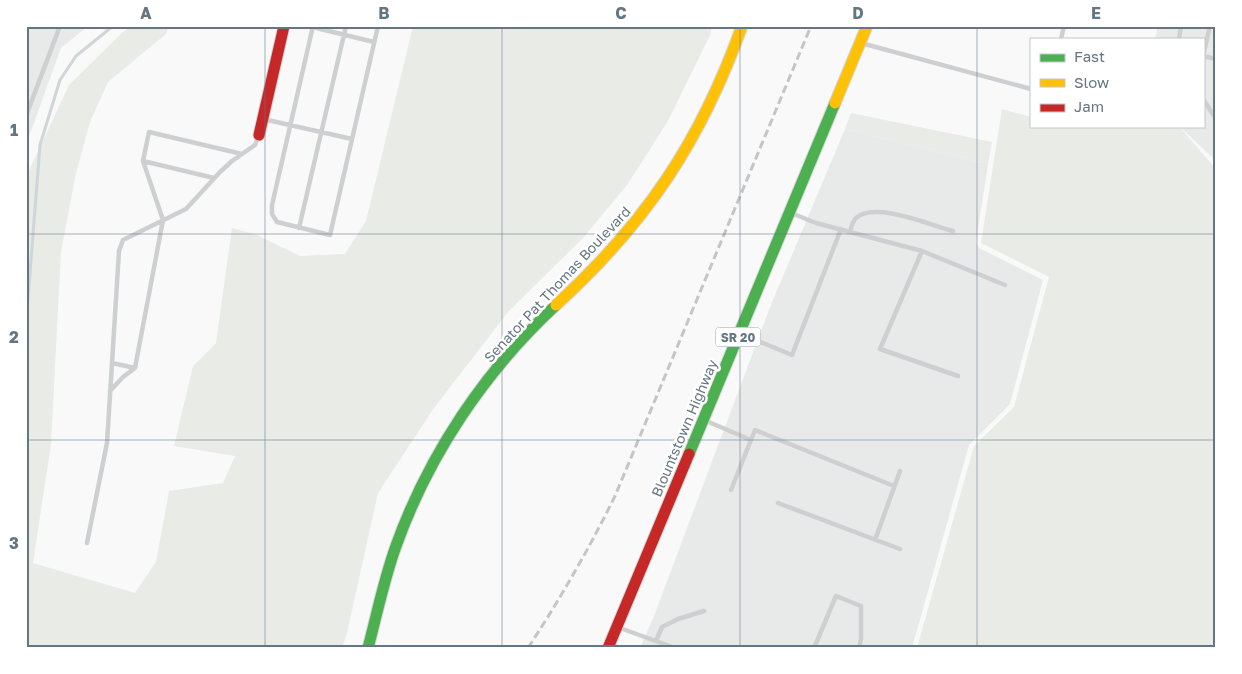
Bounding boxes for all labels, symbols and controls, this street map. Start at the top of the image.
text: A [140,3,152,23]
text: B [378,3,390,23]
text: C [615,3,627,23]
text: D [852,3,864,23]
text: E [1091,3,1101,23]
legend [1030,38,1204,128]
text: Fast [1074,47,1105,65]
text: Slow [1074,73,1109,91]
text: Jam [1074,97,1104,115]
text: 1 [10,120,18,140]
street label: Senator Pat Thomas Boulevard [480,203,634,365]
text: 2 [9,327,19,347]
road number: SR 20 [716,328,760,347]
street label: Blountstown Highway [647,357,721,499]
text: 3 [9,533,19,553]

